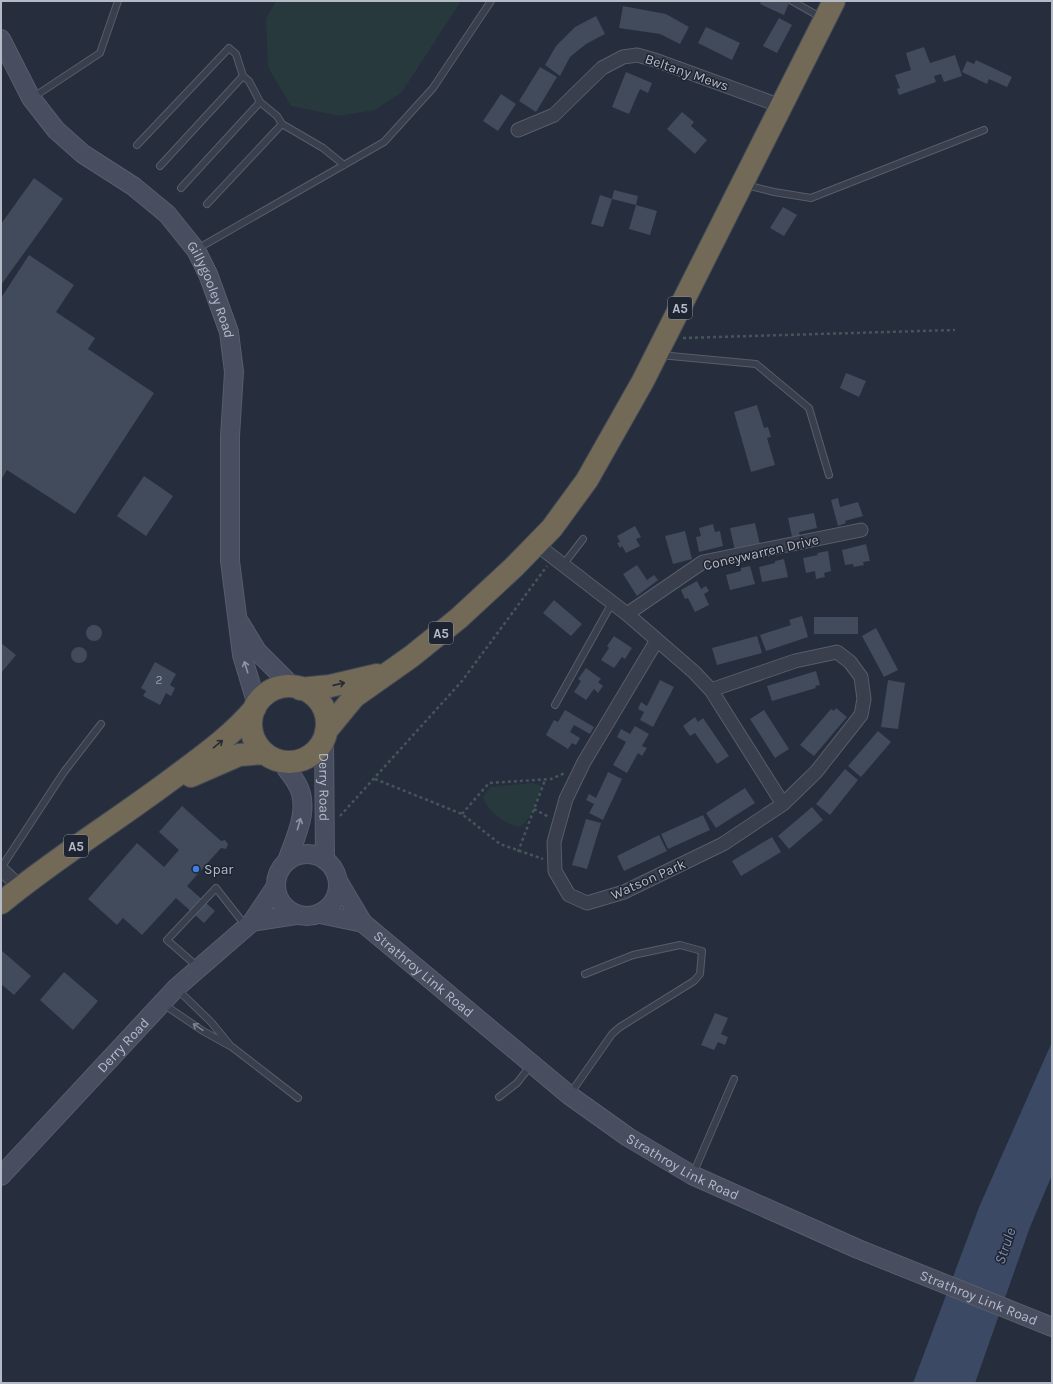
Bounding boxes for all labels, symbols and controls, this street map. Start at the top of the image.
street label: Beltany Mews [643,50,731,95]
street label: Gillygooley Road [183,238,238,339]
road number: A5 [668,297,692,319]
street label: Coneywarren Drive [702,531,821,574]
road number: A5 [429,622,453,644]
one-way arrow [241,662,249,674]
house number: 2 [156,673,163,687]
one-way arrow [332,680,345,688]
one-way arrow [212,740,223,748]
street label: Derry Road [315,753,333,821]
one-way arrow [296,818,303,831]
road number: A5 [64,835,88,857]
street label: Watson Park [608,855,688,904]
place label: Spar [204,861,234,878]
marker: Spar [191,864,201,874]
street label: Strathroy Link Road [370,927,477,1021]
street label: Derry Road [94,1014,153,1076]
one-way arrow [193,1023,204,1031]
street label: Strathroy Link Road [623,1130,742,1204]
water label: Strule [990,1225,1020,1267]
street label: Strathroy Link Road [917,1267,1040,1329]

